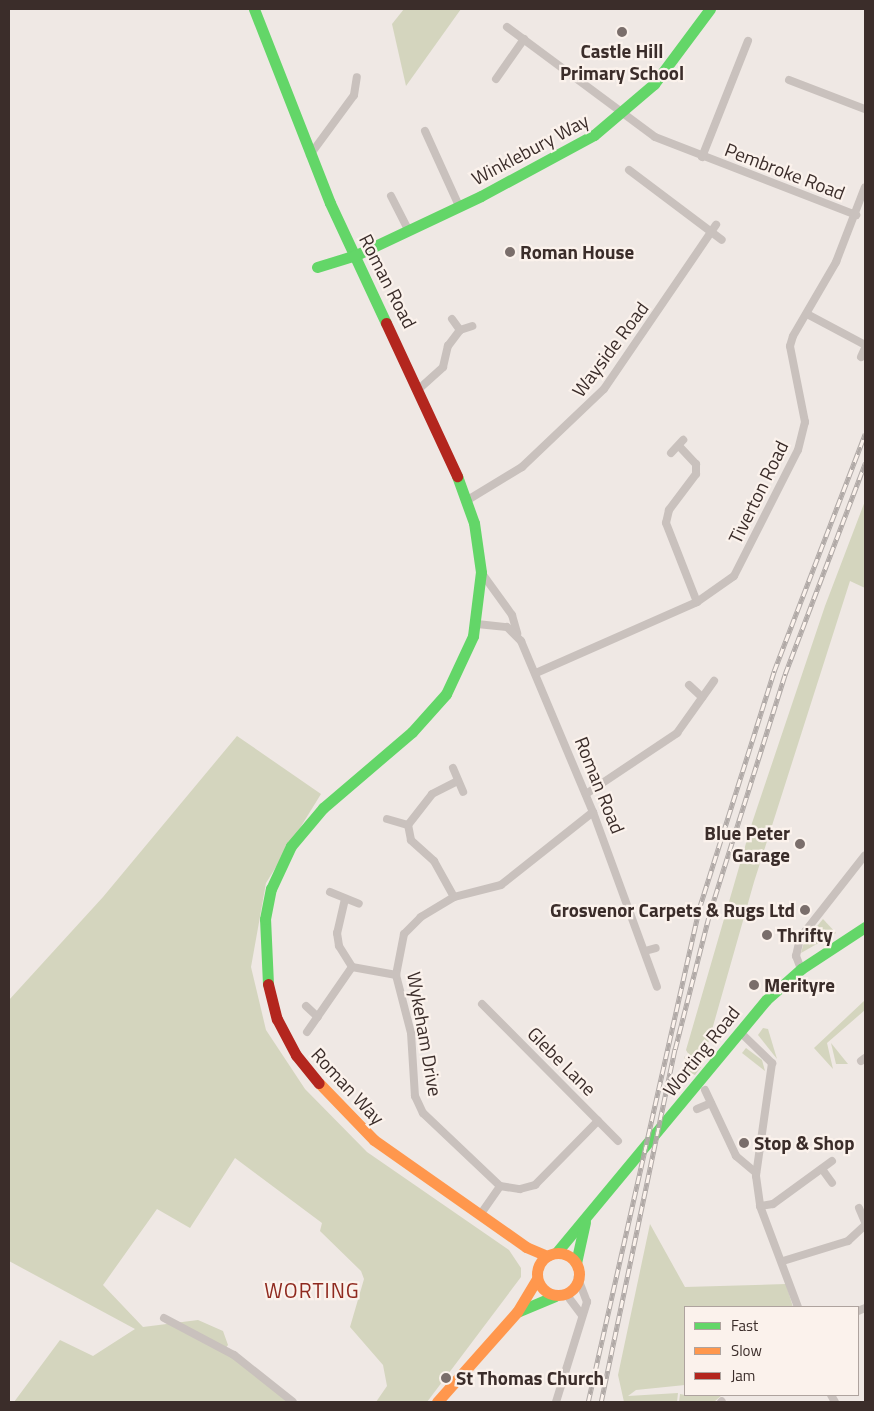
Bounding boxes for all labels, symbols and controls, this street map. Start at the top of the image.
marker: Castle Hill Primary School [616,26,628,38]
place label: Castle Hill Primary School [560,40,684,84]
street label: Winklebury Way [468,109,592,189]
street label: Pembroke Road [722,138,848,204]
street label: Roman Road [355,230,421,332]
place label: Roman House [520,241,634,263]
marker: Roman House [504,246,516,258]
street label: Wayside Road [567,297,653,401]
street label: Tiverton Road [723,437,793,547]
street label: Roman Road [570,733,630,837]
place label: Blue Peter Garage [704,822,790,866]
marker: Blue Peter Garage [794,838,806,850]
place label: Grosvenor Carpets & Rugs Ltd [550,899,795,921]
marker: Grosvenor Carpets & Rugs Ltd [799,904,811,916]
place label: Thrifty [777,924,833,946]
marker: Thrifty [761,929,773,941]
street label: Wykeham Drive [403,970,447,1098]
place label: Merityre [764,974,835,996]
marker: Merityre [748,979,760,991]
street label: Worting Road [658,1001,744,1101]
street label: Glebe Lane [523,1022,601,1100]
street label: Roman Way [307,1043,389,1129]
place label: Stop & Shop [754,1132,855,1154]
marker: Stop & Shop [738,1137,750,1149]
district label: WORTING [263,1277,361,1303]
legend [684,1306,859,1396]
text: Fast [731,1314,758,1337]
text: Slow [731,1339,762,1362]
text: Jam [731,1364,755,1387]
place label: St Thomas Church [456,1367,604,1389]
marker: St Thomas Church [440,1372,452,1384]

